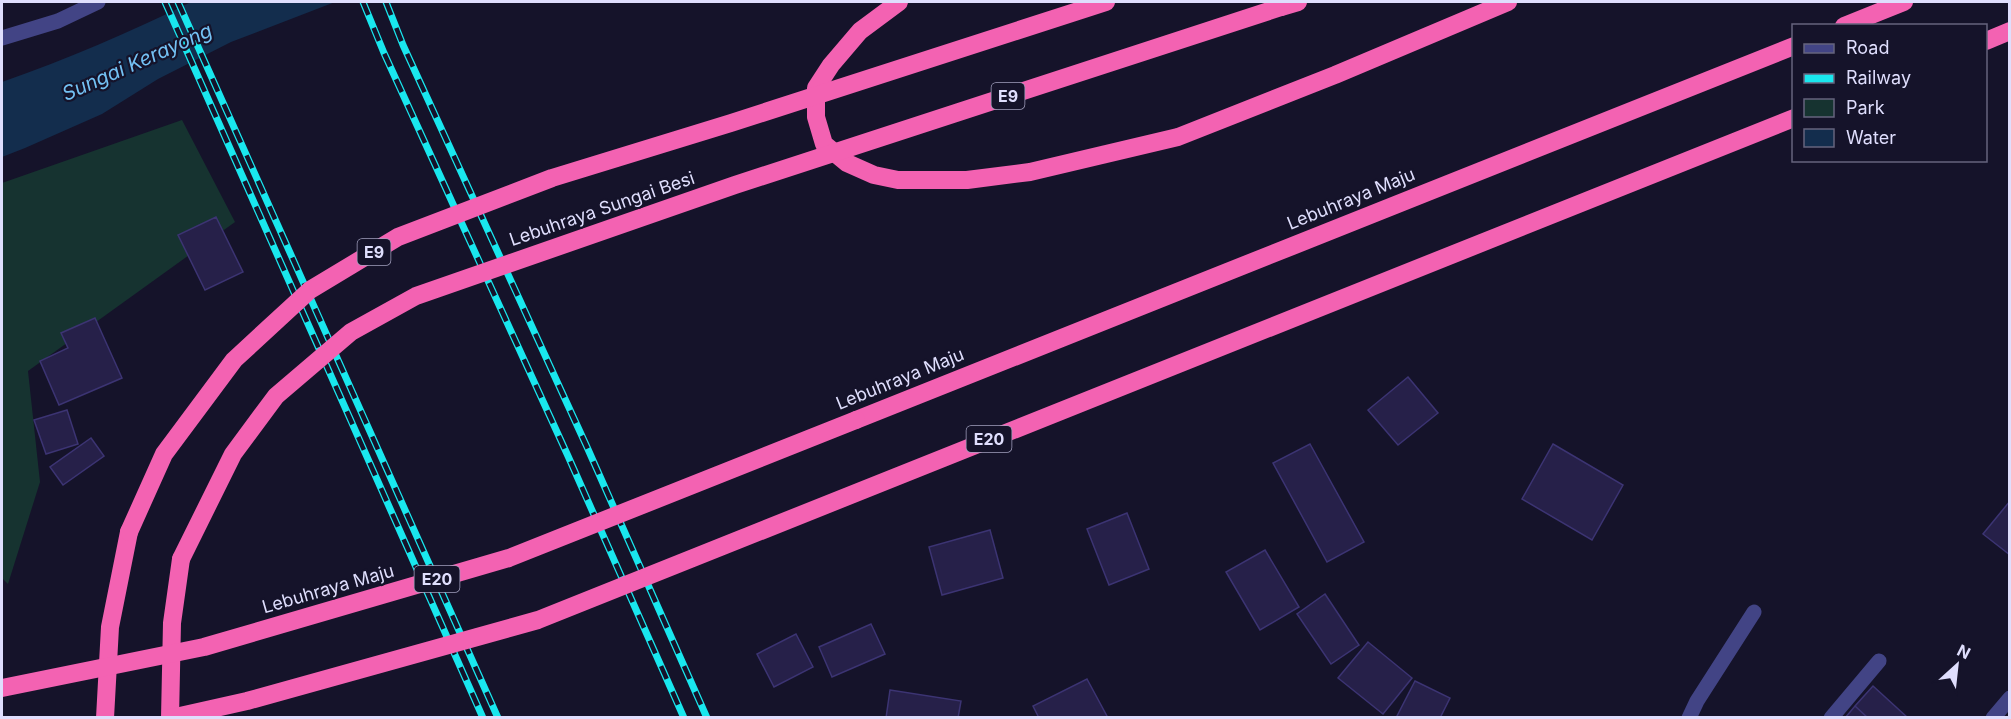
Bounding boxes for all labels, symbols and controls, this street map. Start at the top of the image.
water label: Sungai Kerayong [58,18,216,106]
legend [1792,24,1987,162]
text: Road [1846,37,1889,58]
text: Railway [1846,67,1911,88]
road number: E9 [992,83,1024,109]
text: Park [1846,97,1885,118]
text: Water [1846,127,1896,148]
street label: Lebuhraya Maju [1284,163,1418,234]
street label: Lebuhraya Sungai Besi [507,167,697,250]
road number: E9 [358,239,391,265]
street label: Lebuhraya Maju [833,343,967,414]
road number: E20 [966,426,1012,452]
street label: Lebuhraya Maju [260,560,396,617]
road number: E20 [414,566,460,592]
north arrow [1927,635,1987,695]
text: N [1954,640,1974,663]

